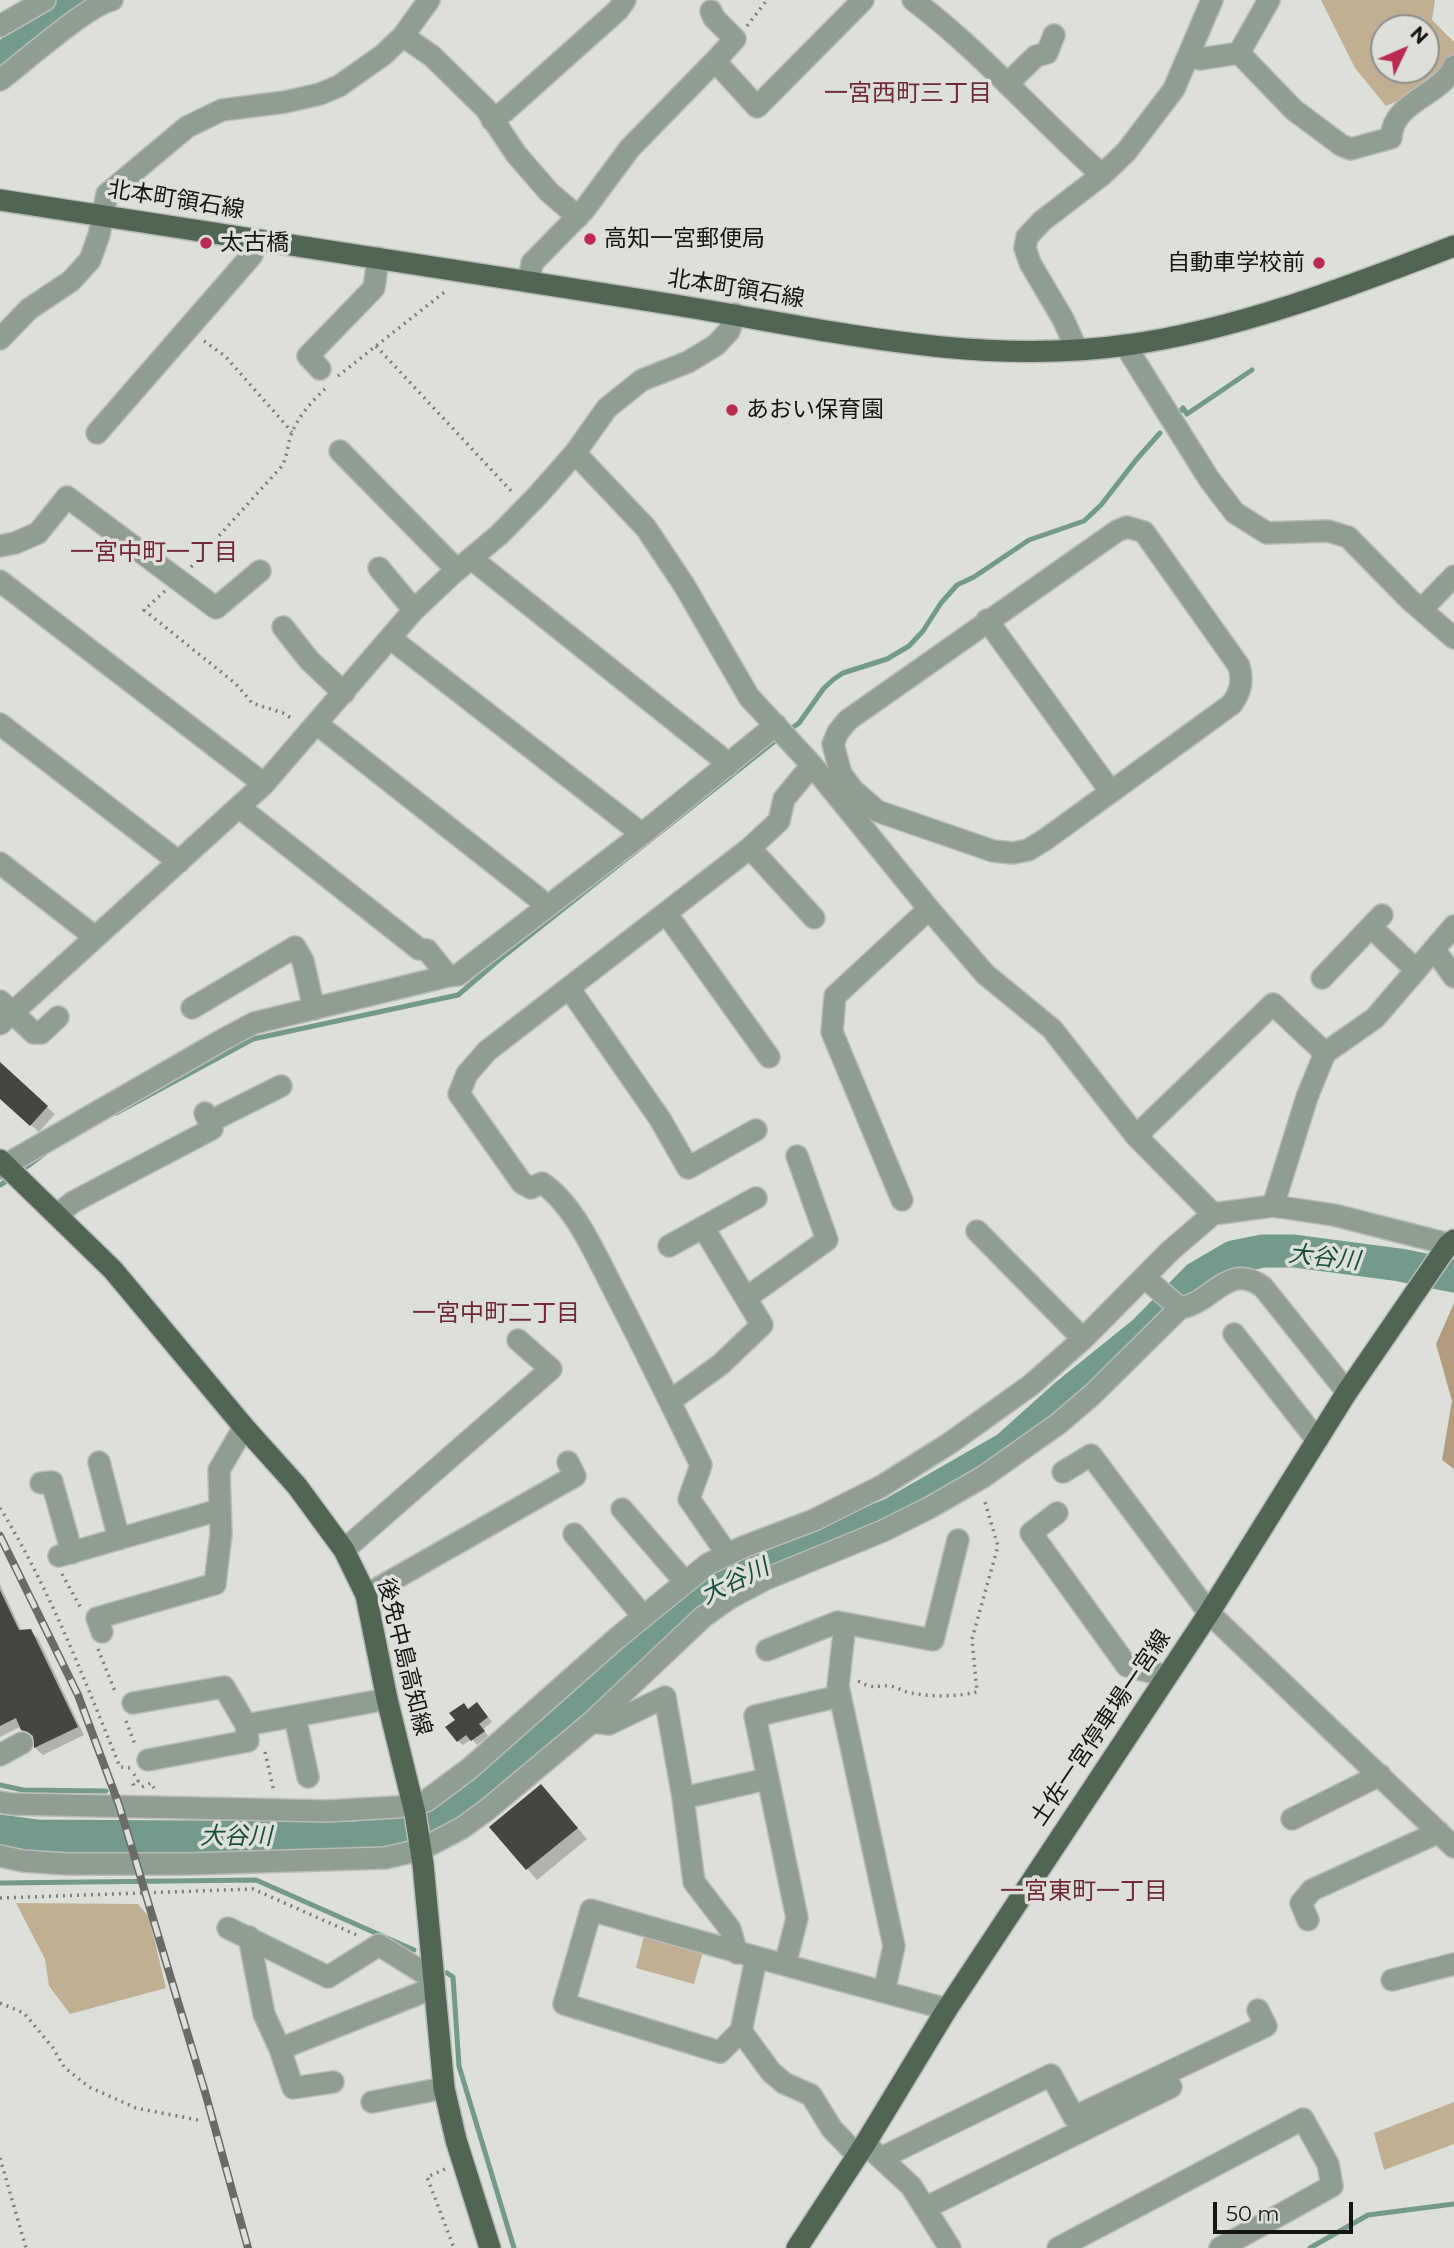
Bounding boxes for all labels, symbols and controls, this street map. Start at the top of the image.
north arrow [1370,14,1440,84]
text: N [1405,22,1433,49]
district label: 一宮西町三丁目 [824,80,992,108]
street label: 北本町領石線 [106,176,246,224]
place label: 高知一宮郵便局 [604,225,765,253]
place label: 太古橋 [220,229,289,257]
marker: 高知一宮郵便局 [582,231,598,247]
marker: 太古橋 [198,235,214,251]
place label: 自動車学校前 [1167,249,1305,277]
marker: 自動車学校前 [1311,255,1327,271]
street label: 北本町領石線 [666,265,806,313]
place label: あおい保育園 [746,396,884,424]
marker: あおい保育園 [724,402,740,418]
district label: 一宮中町一丁目 [70,539,238,567]
water label: 大谷川 [1287,1240,1361,1276]
district label: 一宮中町二丁目 [412,1300,580,1328]
water label: 大谷川 [696,1553,774,1611]
street label: 後免中島高知線 [371,1576,437,1738]
street label: 土佐一宮停車場一宮線 [1025,1625,1177,1831]
water label: 大谷川 [200,1823,272,1851]
district label: 一宮東町一丁目 [1000,1878,1168,1906]
scale bar [1216,2188,1356,2232]
text: 50 m [1226,2201,1280,2226]

